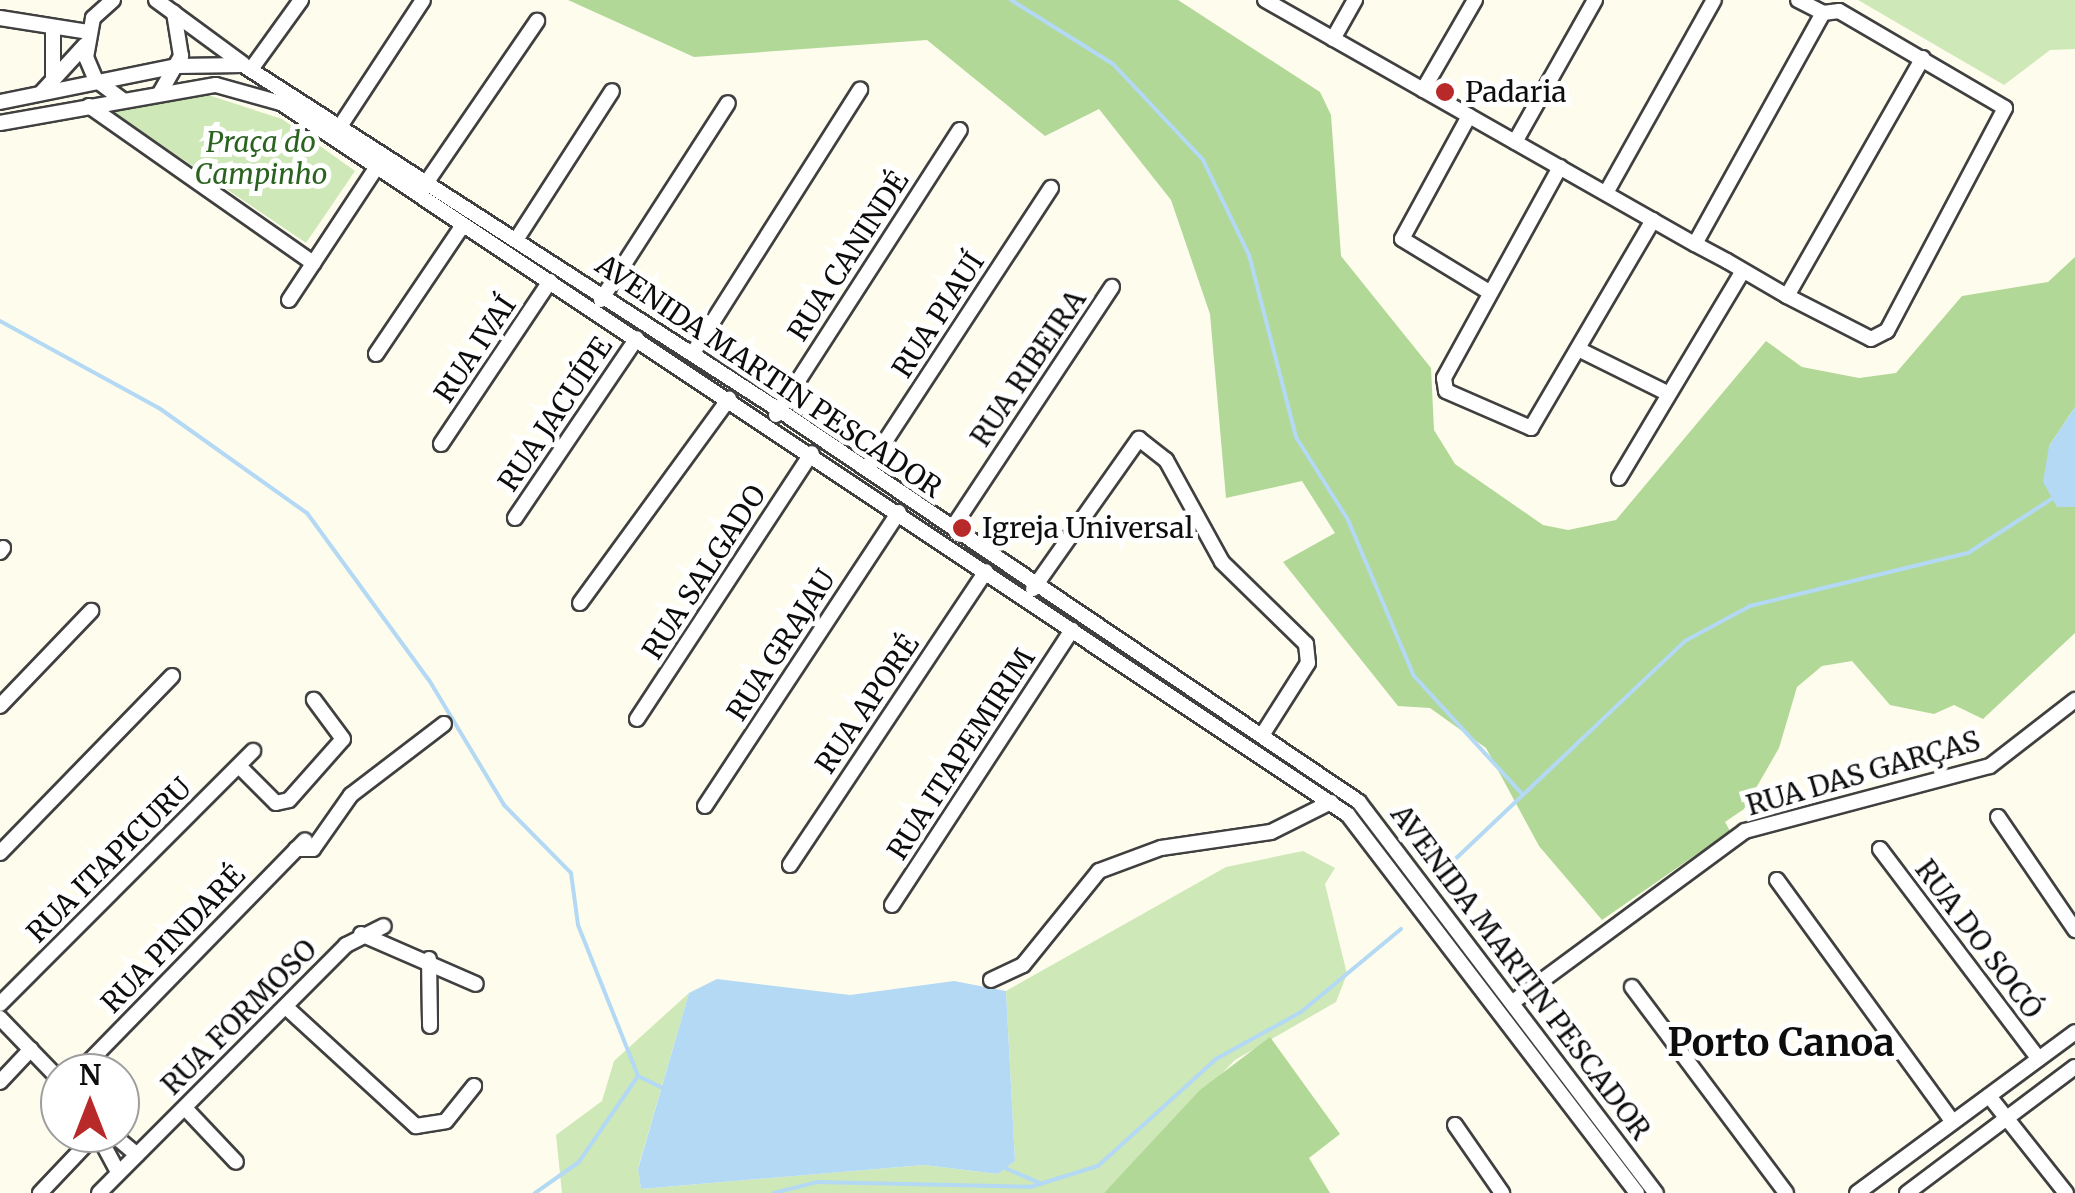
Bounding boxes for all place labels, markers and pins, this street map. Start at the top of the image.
place label: Padaria [1465,75,1567,109]
marker: Padaria [1434,81,1456,103]
place label: Igreja Universal [982,511,1194,545]
marker: Igreja Universal [951,517,973,539]

